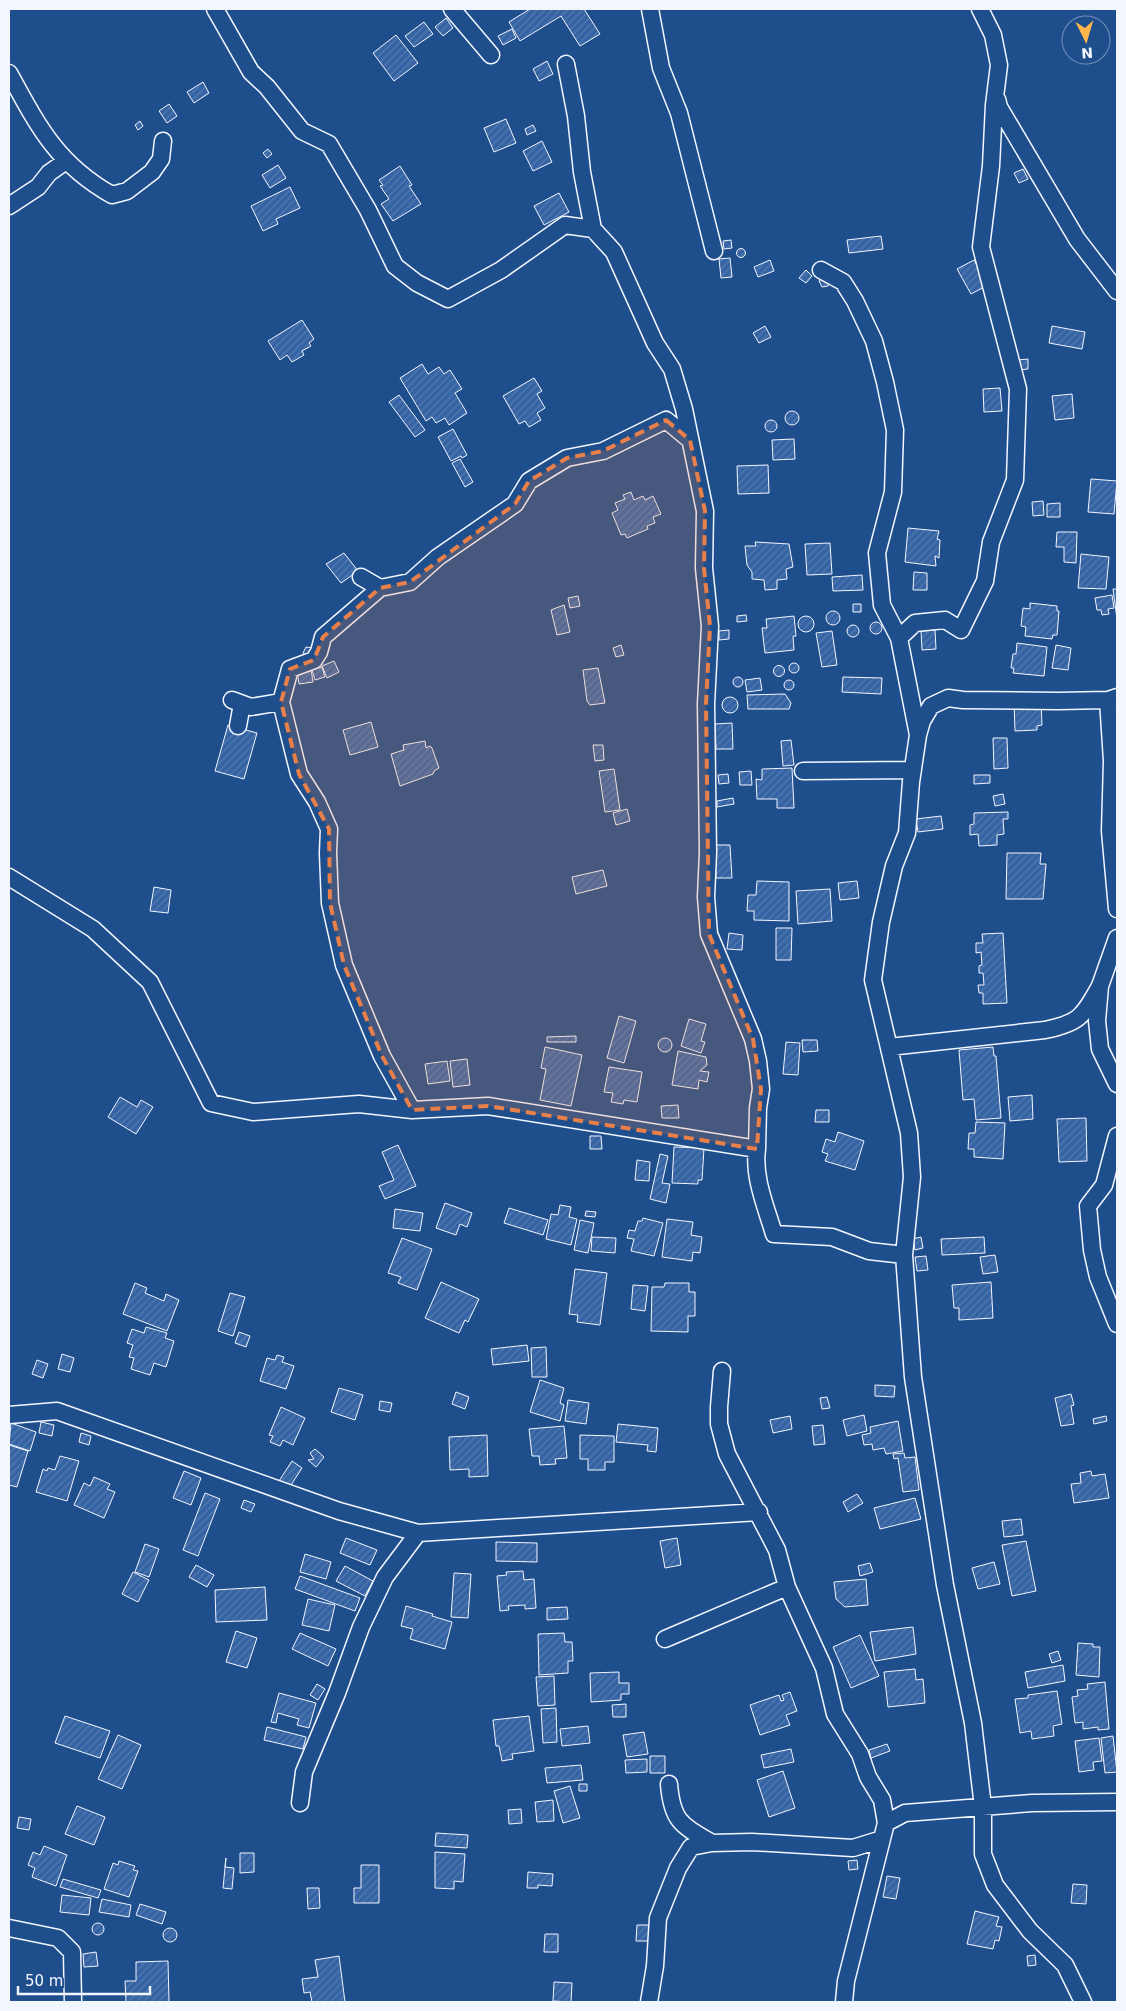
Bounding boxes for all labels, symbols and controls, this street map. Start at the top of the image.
north arrow [1061,15,1111,65]
text: N [1081,44,1094,61]
scale bar [18,1964,150,1996]
text: 50 m [25,1972,63,1990]

